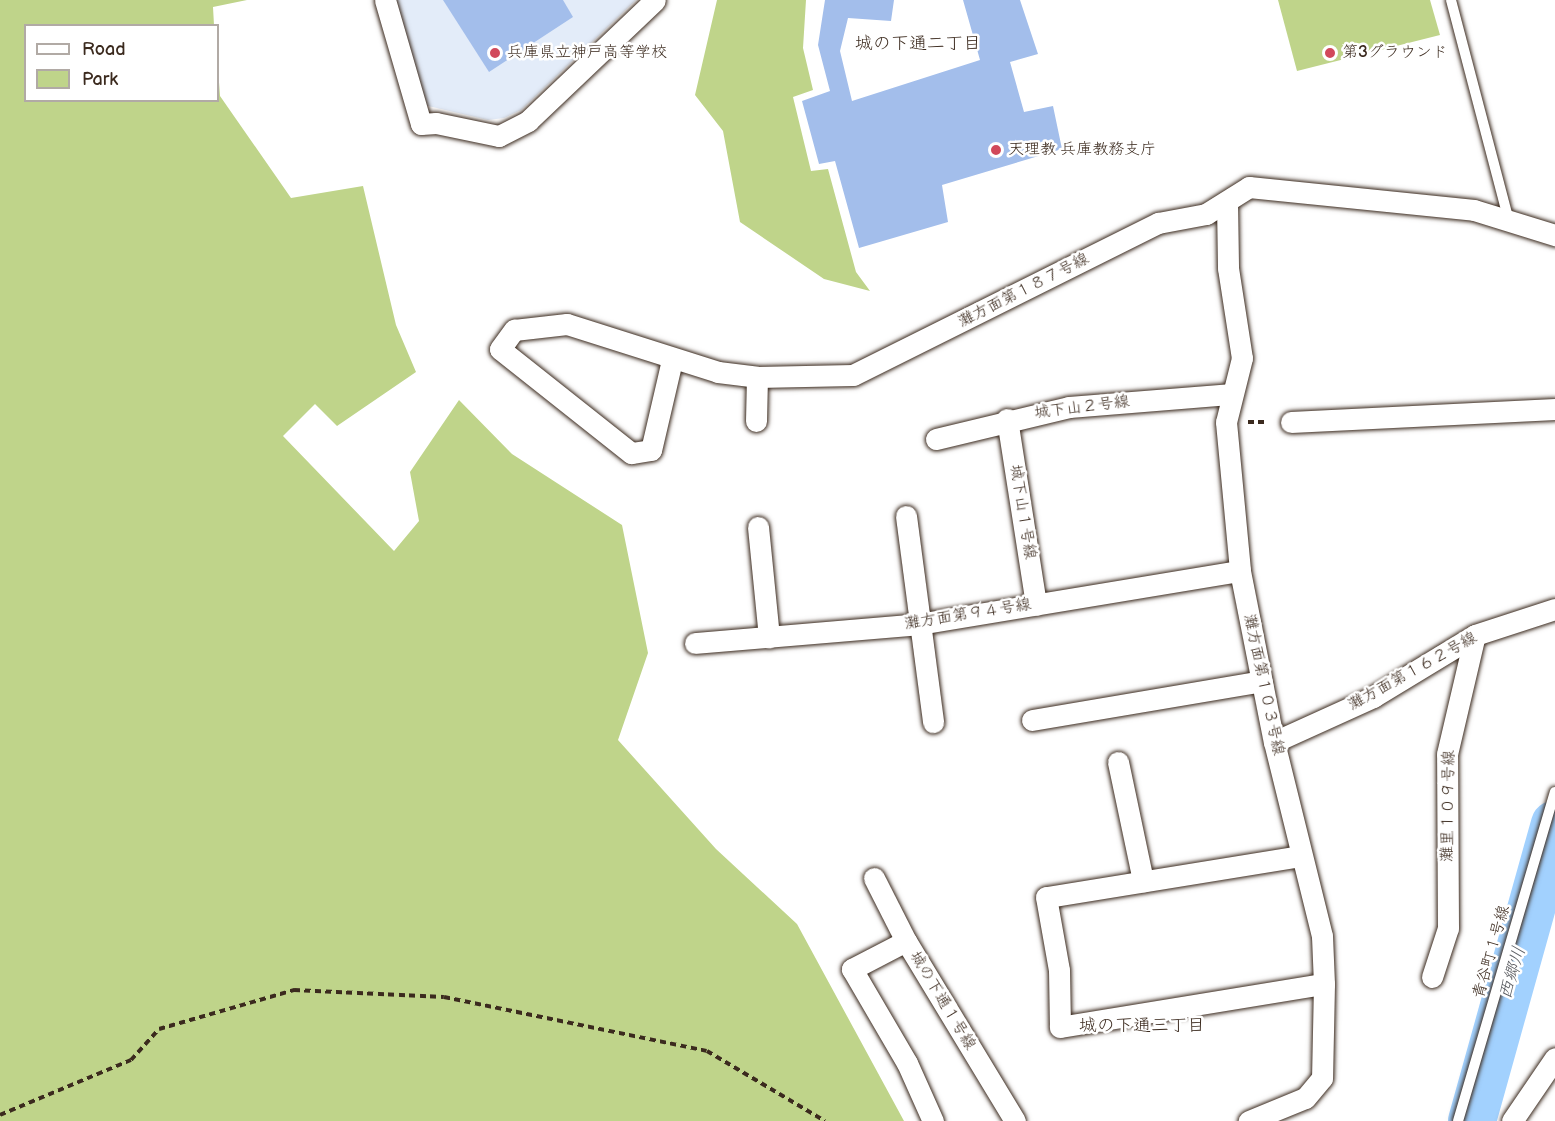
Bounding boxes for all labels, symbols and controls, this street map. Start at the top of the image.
legend [24,24,219,102]
district label: 城の下通二丁目 [855,33,981,55]
text: Road [82,39,126,60]
place label: 兵庫県立神戸高等学校 [507,43,667,63]
place label: 第3グラウンド [1342,43,1448,63]
marker: 兵庫県立神戸高等学校 [488,46,502,60]
marker: 第3グラウンド [1323,46,1337,60]
text: Park [82,69,118,90]
place label: 天理教 兵庫教務支庁 [1008,140,1156,160]
marker: 天理教 兵庫教務支庁 [989,143,1003,157]
street label: 灘方面第１８７号線 [955,250,1093,332]
street label: 城下山２号線 [1033,393,1131,423]
street label: 城下山１号線 [1005,463,1039,561]
street label: 灘方面第９４号線 [903,596,1033,634]
street label: 灘方面第１０３号線 [1239,613,1287,757]
street label: 灘方面第１６２号線 [1345,629,1481,715]
street label: 灘里１０９号線 [1438,750,1460,862]
street label: 青谷町１号線 [1470,903,1514,1001]
water label: 西郷川 [1495,944,1531,1002]
street label: 城の下通１号線 [905,948,979,1054]
district label: 城の下通三丁目 [1079,1015,1205,1037]

